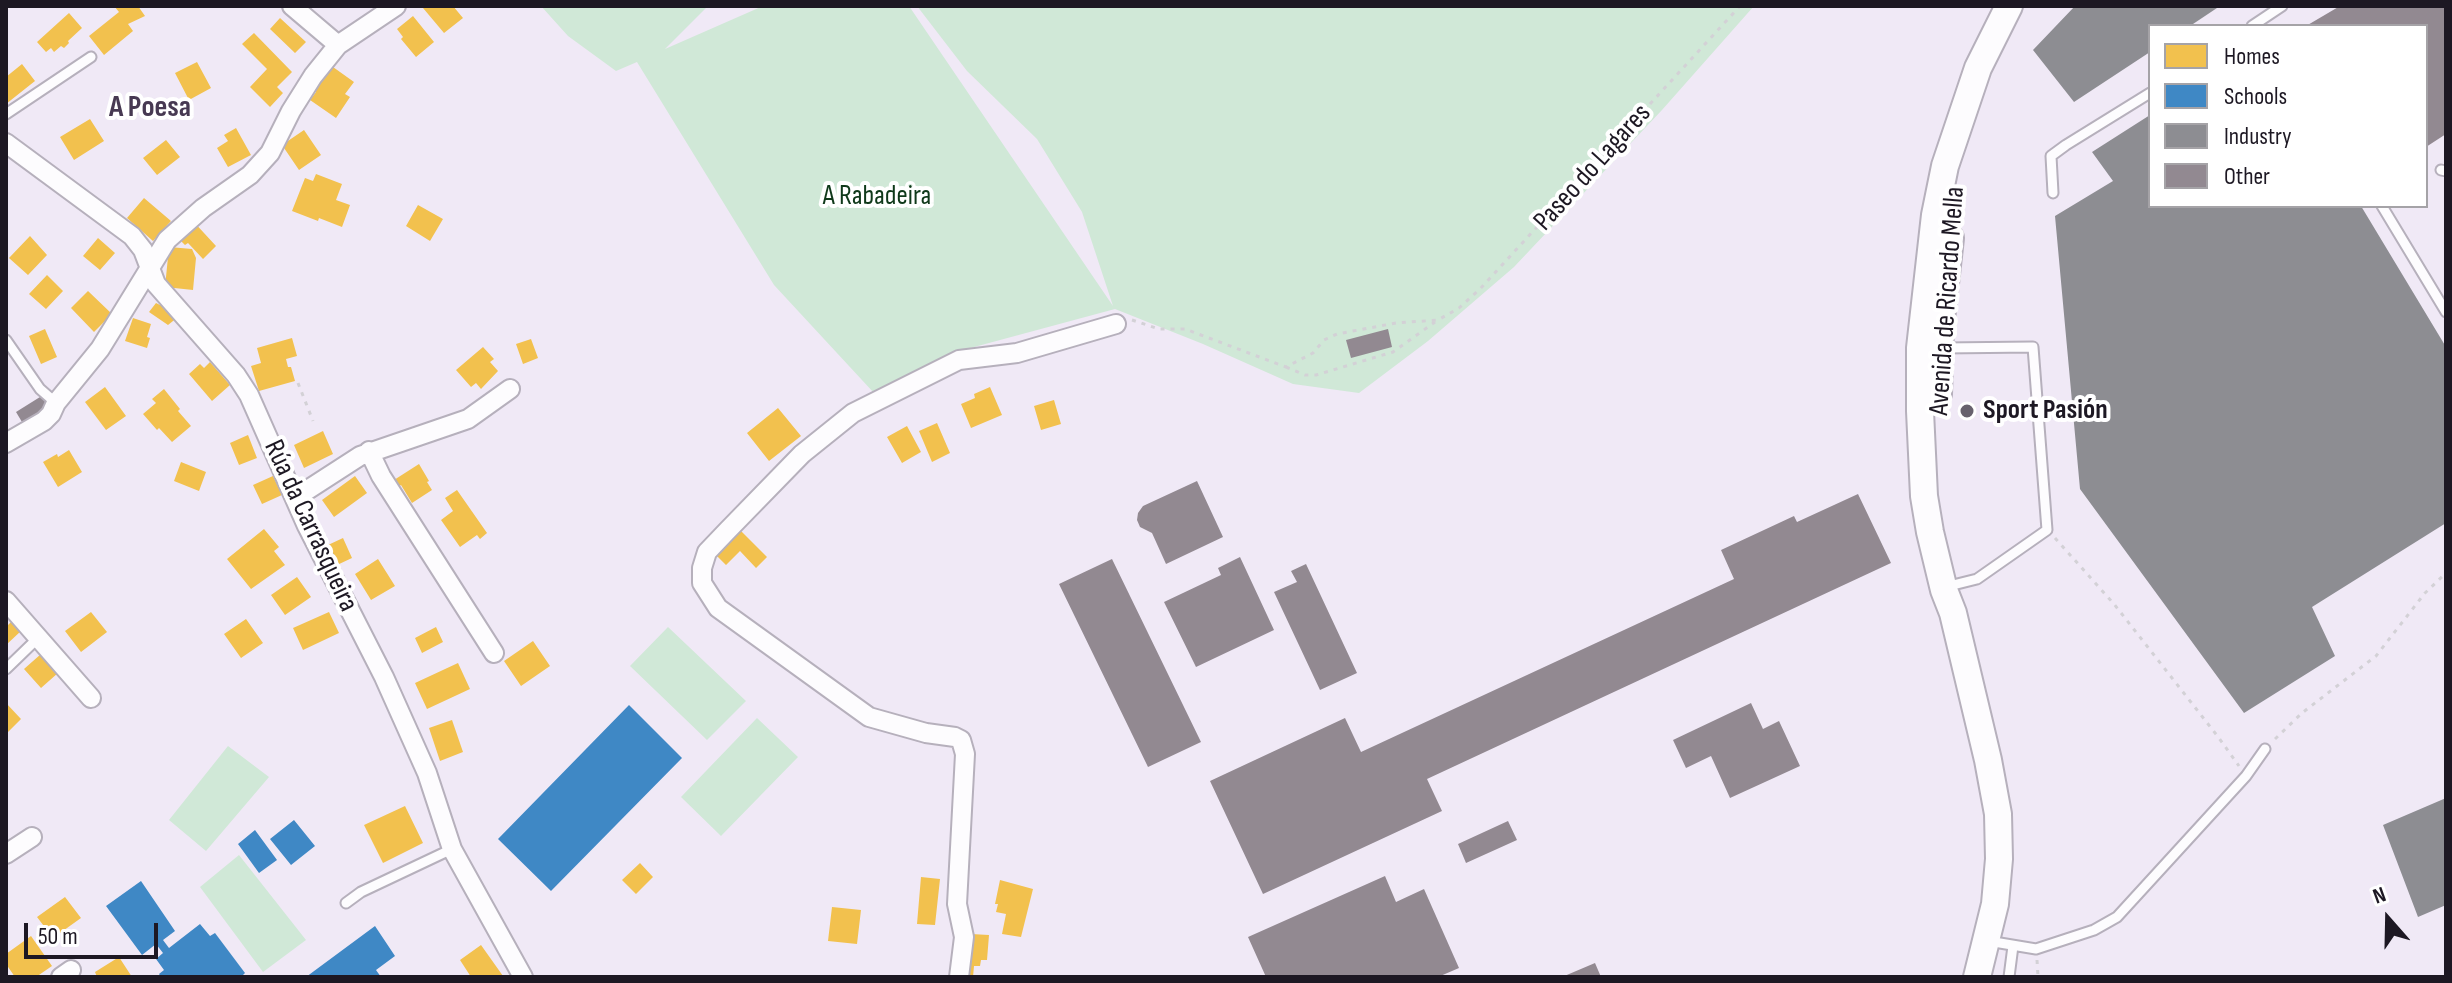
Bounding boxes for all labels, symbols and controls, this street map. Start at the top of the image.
legend [2148,24,2428,208]
text: Homes [2224,42,2280,71]
text: Schools [2224,82,2287,111]
district label: A Poesa [109,90,191,126]
street label: Paseo do Lagares [1527,98,1659,238]
text: Industry [2224,122,2291,151]
text: Other [2224,162,2270,191]
park label: A Rabadeira [823,180,931,214]
street label: Avenida de Ricardo Mella [1923,186,1973,416]
place label: Sport Pasión [1983,394,2108,428]
marker: Sport Pasión [1958,402,1976,420]
street label: Rúa da Carrasqueira [256,435,364,617]
north arrow [2348,879,2428,959]
text: N [2369,881,2390,911]
scale bar [28,907,162,957]
text: 50 m [38,922,78,951]

